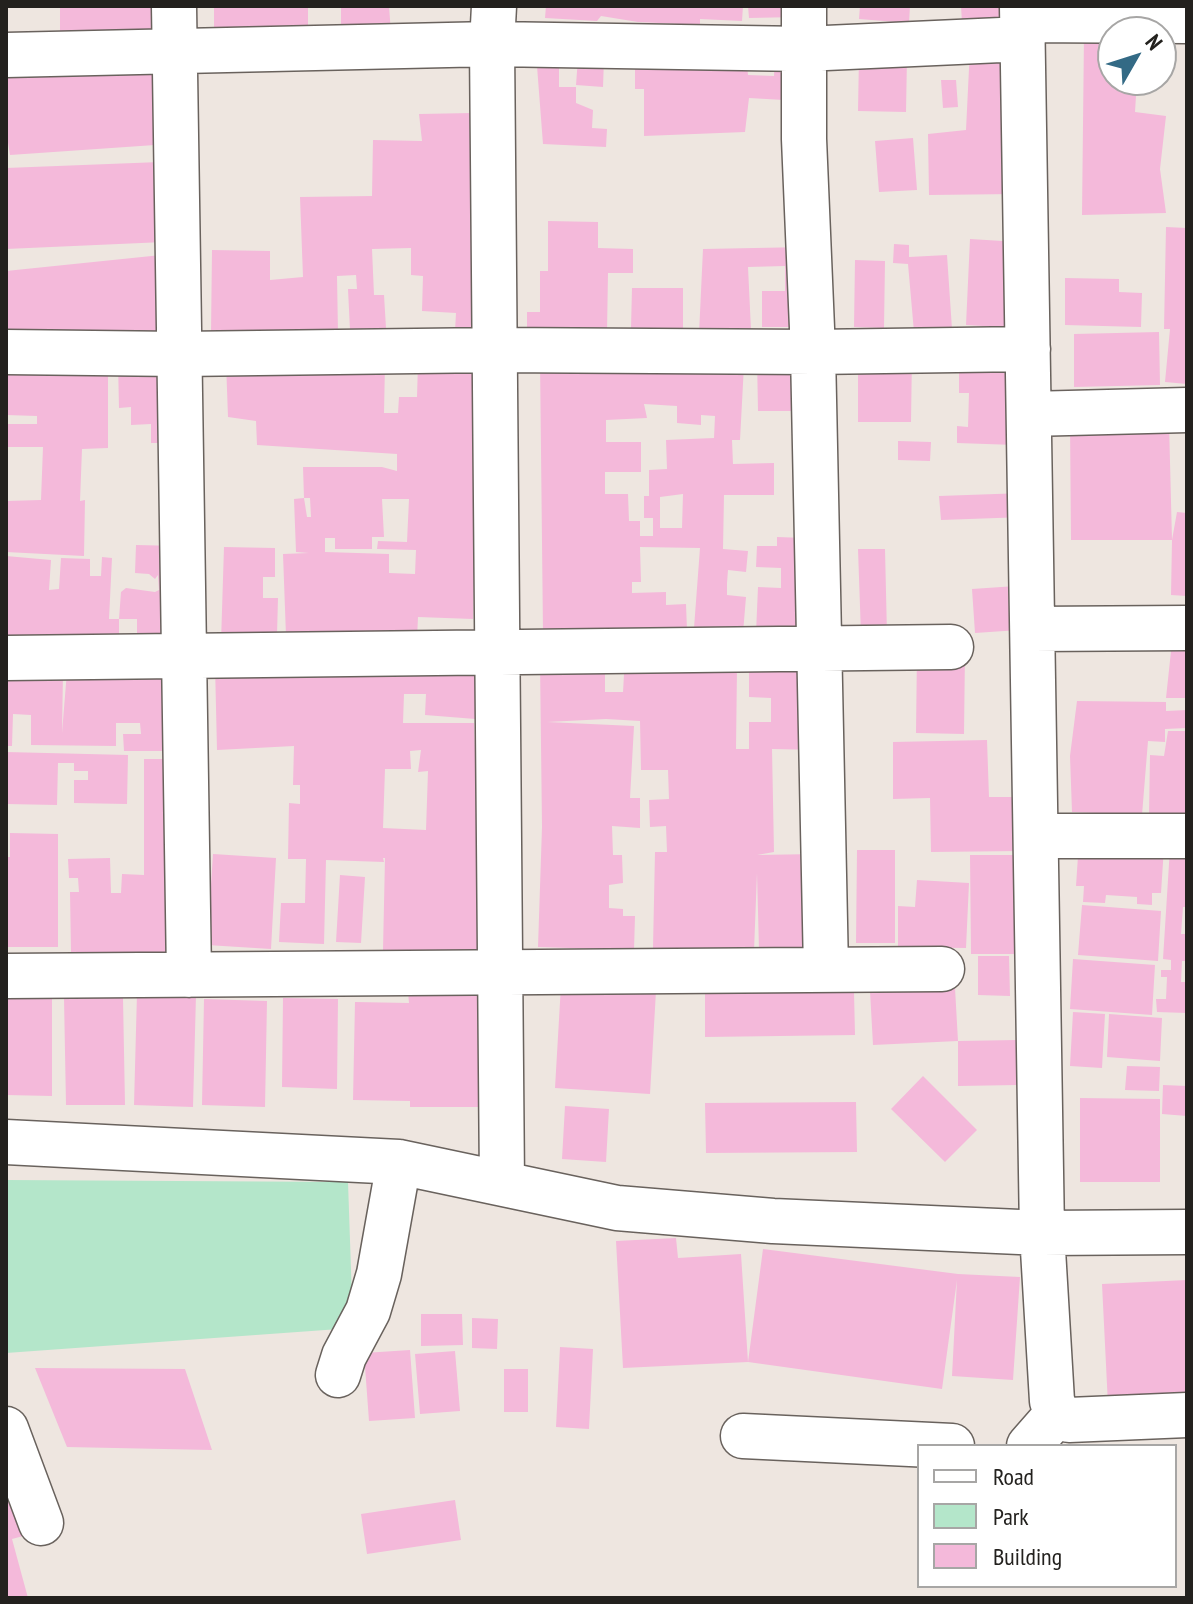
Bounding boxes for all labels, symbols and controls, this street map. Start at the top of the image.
north arrow [1097,16,1177,96]
text: N [1139,29,1169,56]
legend [917,1444,1177,1588]
text: Road [993,1461,1034,1492]
text: Park [993,1501,1029,1532]
text: Building [993,1541,1062,1572]

